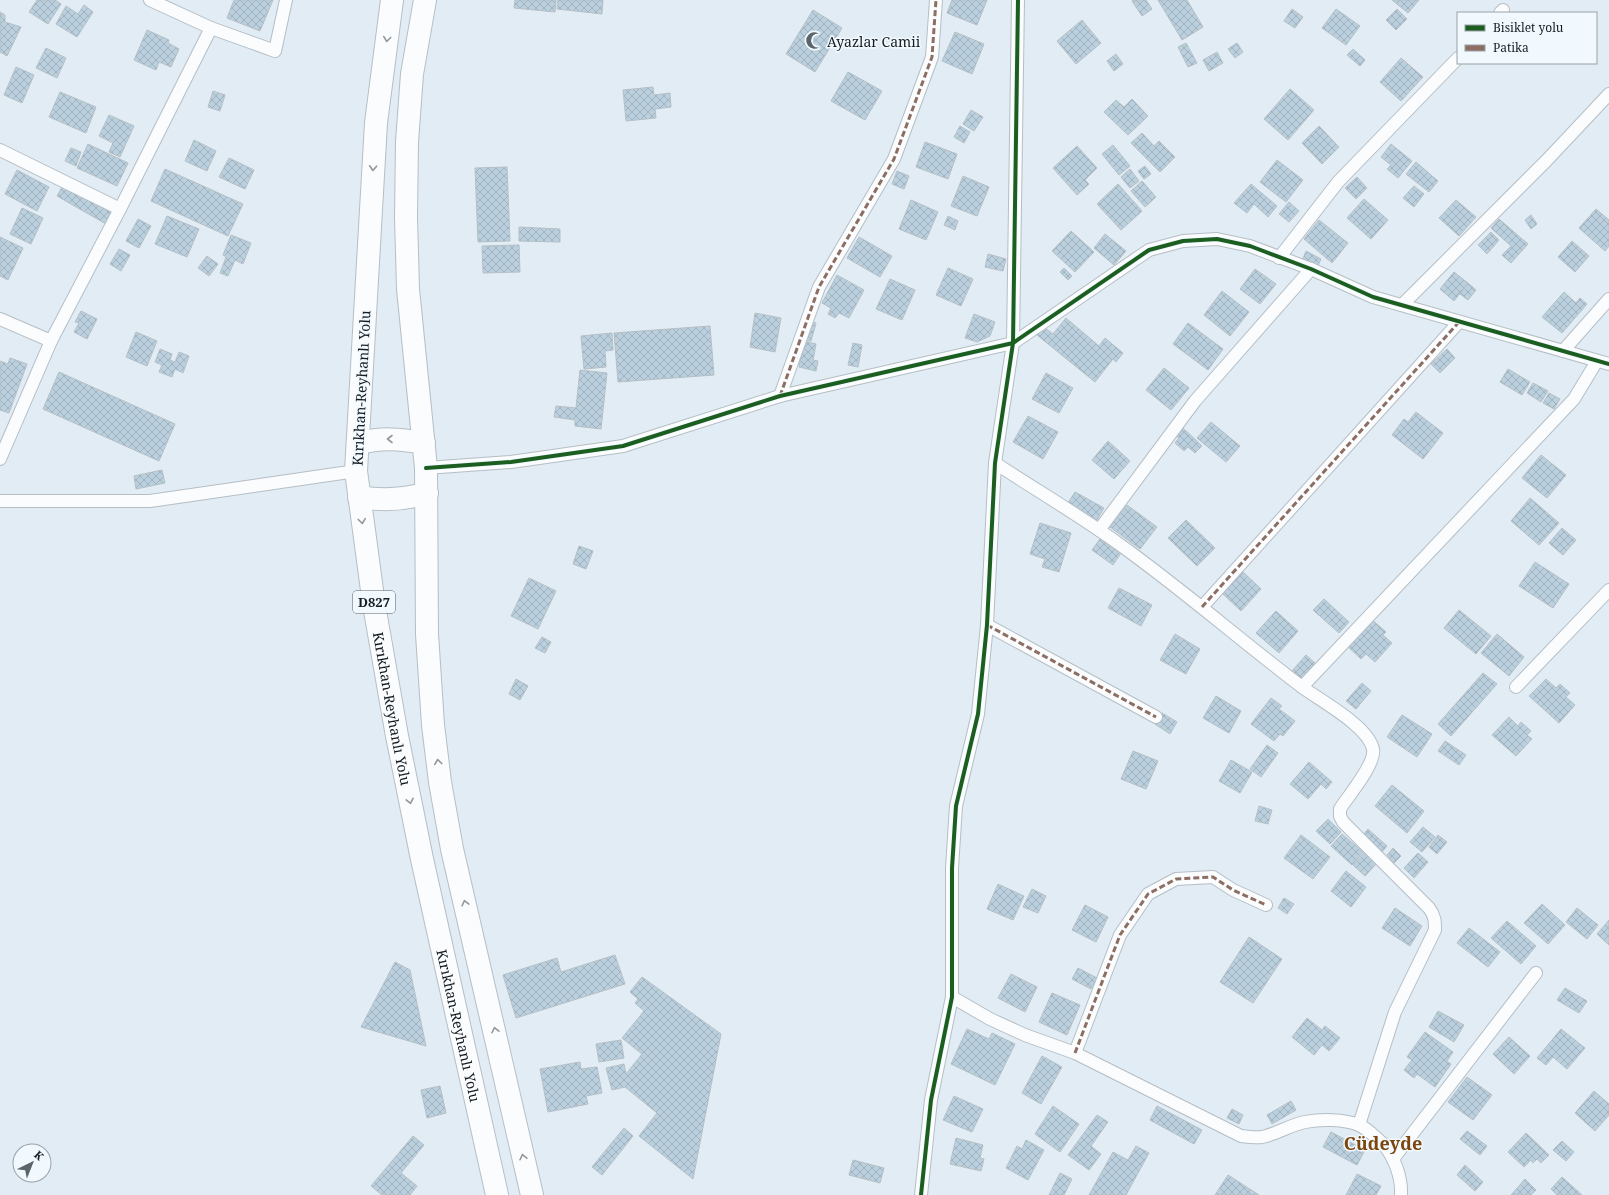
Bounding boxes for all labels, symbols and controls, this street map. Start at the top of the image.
legend [1457,12,1597,64]
text: Bisiklet yolu [1493,19,1564,36]
mosque icon: Ayazlar Camii [804,31,824,51]
place label: Ayazlar Camii [827,32,921,51]
one-way arrow [383,36,392,42]
text: Patika [1493,39,1529,56]
one-way arrow [369,165,378,171]
street label: Kırıkhan-Reyhanlı Yolu [347,310,375,466]
one-way arrow [387,435,393,443]
one-way arrow [358,518,367,524]
road number: D827 [353,591,395,613]
street label: Kırıkhan-Reyhanlı Yolu [369,630,416,787]
one-way arrow [434,759,443,765]
one-way arrow [406,798,414,804]
one-way arrow [462,900,470,907]
street label: Kırıkhan-Reyhanlı Yolu [433,948,485,1104]
one-way arrow [491,1027,499,1033]
district label: Cüdeyde [1344,1131,1422,1155]
north arrow [12,1143,52,1183]
text: K [31,1147,48,1164]
one-way arrow [520,1154,528,1160]

